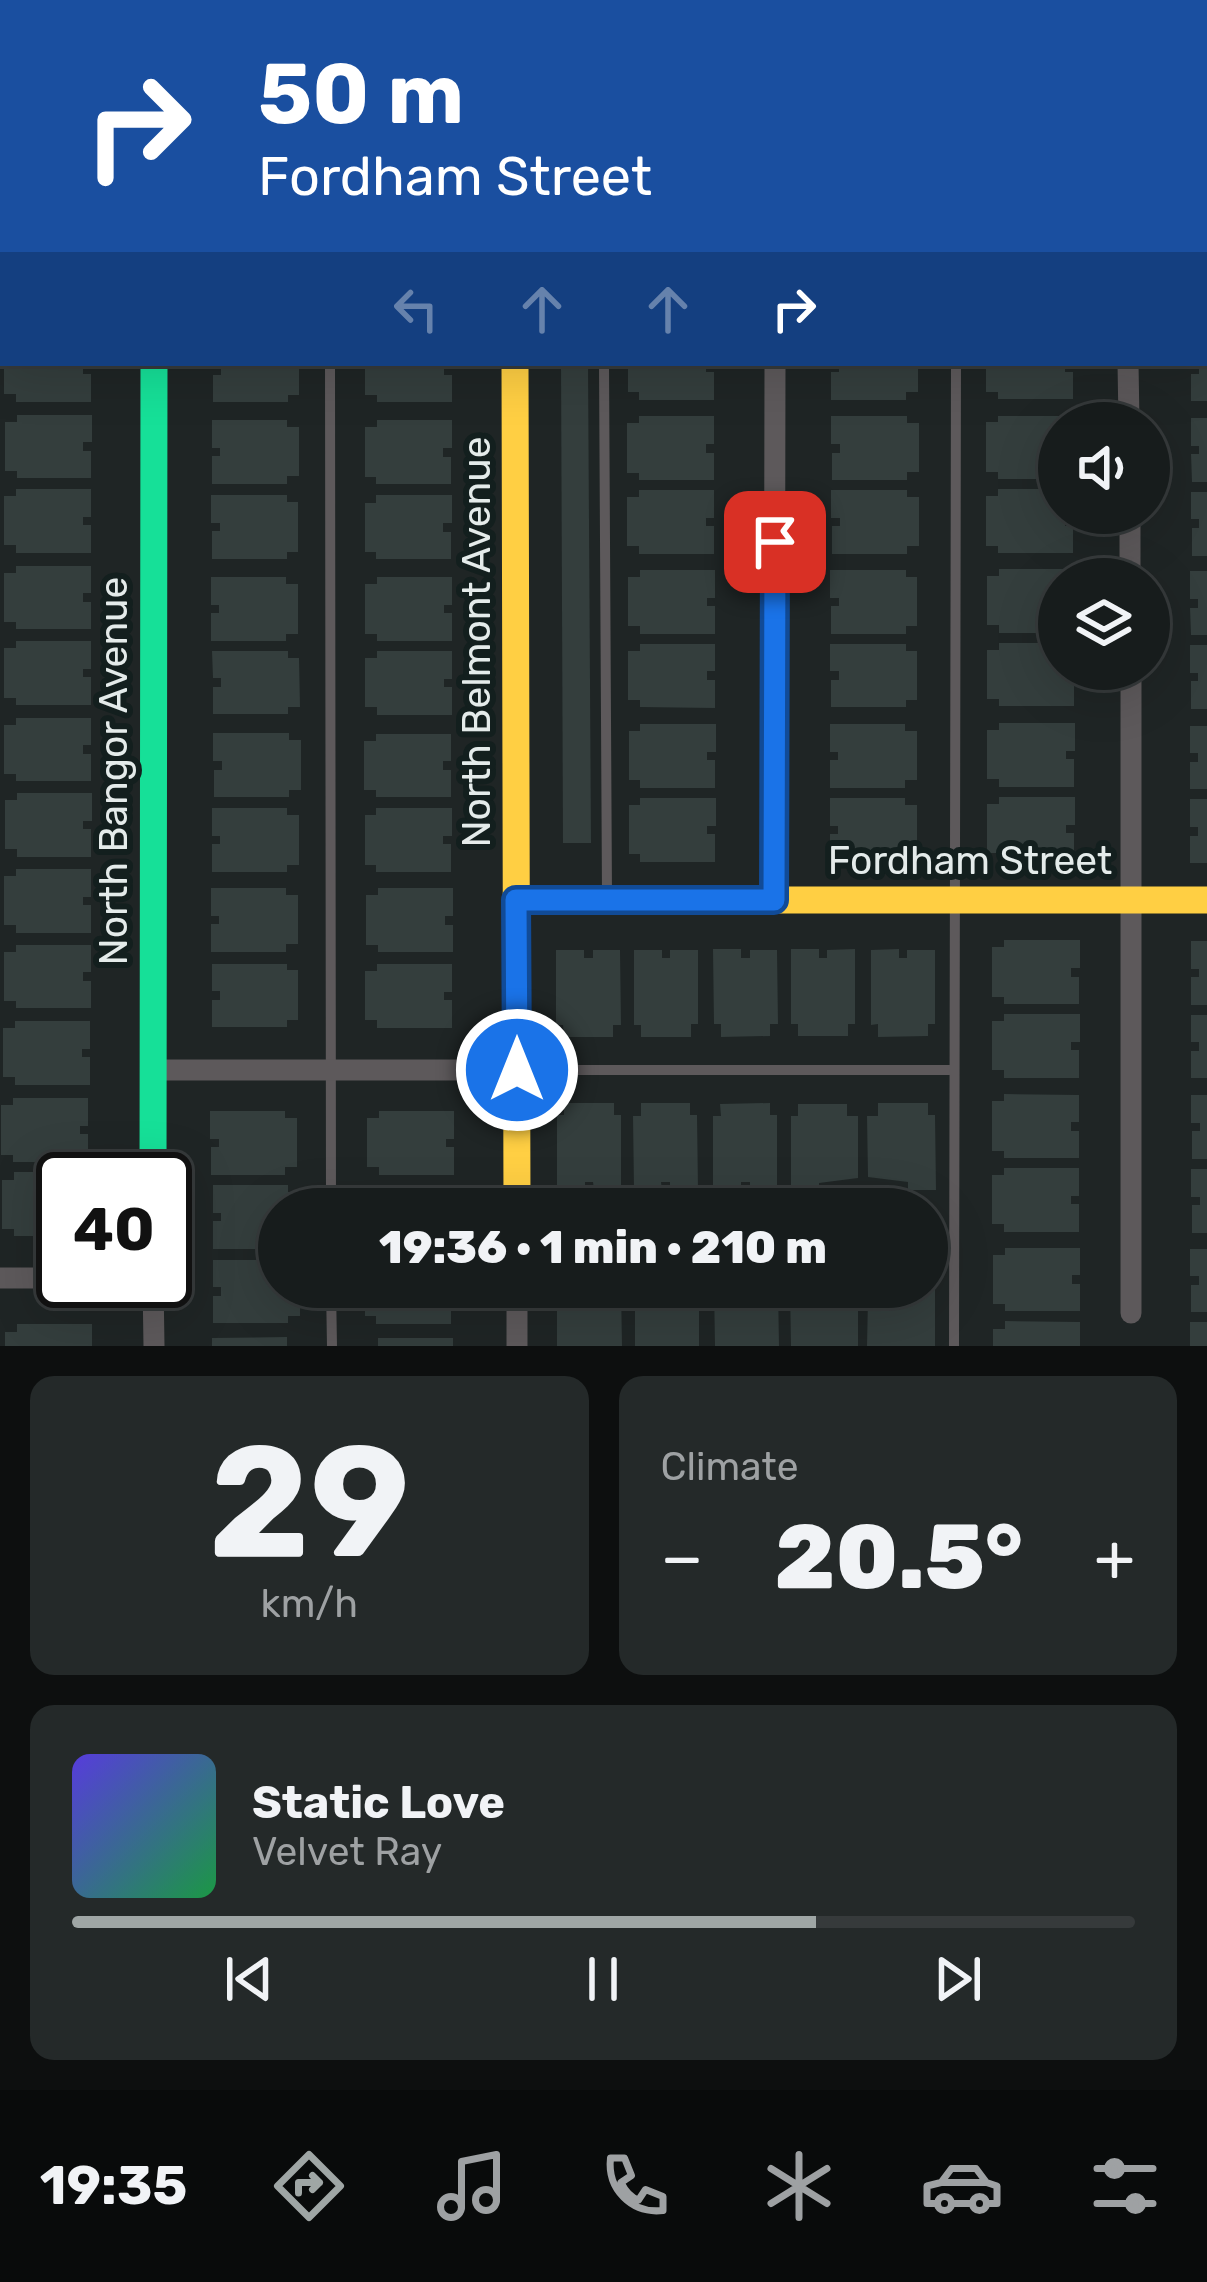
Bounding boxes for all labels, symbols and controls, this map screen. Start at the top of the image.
text: 50 m [258,44,464,144]
icon: right [60,48,216,204]
text: Fordham Street [258,145,652,209]
icon: left [383,276,449,342]
icon: ahead [509,276,575,342]
icon: ahead [635,276,701,342]
icon: right [761,276,827,342]
map controls [1038,402,1170,690]
button: sound [1038,402,1170,534]
street label: North Belmont Avenue [454,436,500,848]
pin [724,491,826,593]
icon: arrive [742,509,808,575]
button: layers [1038,558,1170,690]
street label: North Bangor Avenue [91,577,137,965]
street label: Fordham Street [828,838,1112,884]
position arrow [454,1007,580,1133]
speed limit sign: 40 [36,1152,192,1308]
text: 19:36 · 1 min · 210 m [379,1221,827,1274]
text: 29 [209,1410,410,1595]
text: Climate [661,1444,799,1490]
text: 20.5° [775,1504,1023,1611]
text: − [661,1518,703,1597]
text: + [1094,1518,1135,1597]
text: km/h [261,1581,358,1627]
text: Static Love [252,1776,505,1829]
text: Velvet Ray [252,1829,442,1875]
icon: previous [216,1946,282,2012]
icon: pause [570,1946,636,2012]
icon: next [925,1946,991,2012]
icon: directions [267,2144,351,2228]
icon: music [430,2144,514,2228]
icon: phone [593,2144,677,2228]
icon: climate [757,2144,841,2228]
icon: car [920,2144,1004,2228]
icon: filters [1083,2144,1167,2228]
text: 19:35 [40,2154,187,2218]

